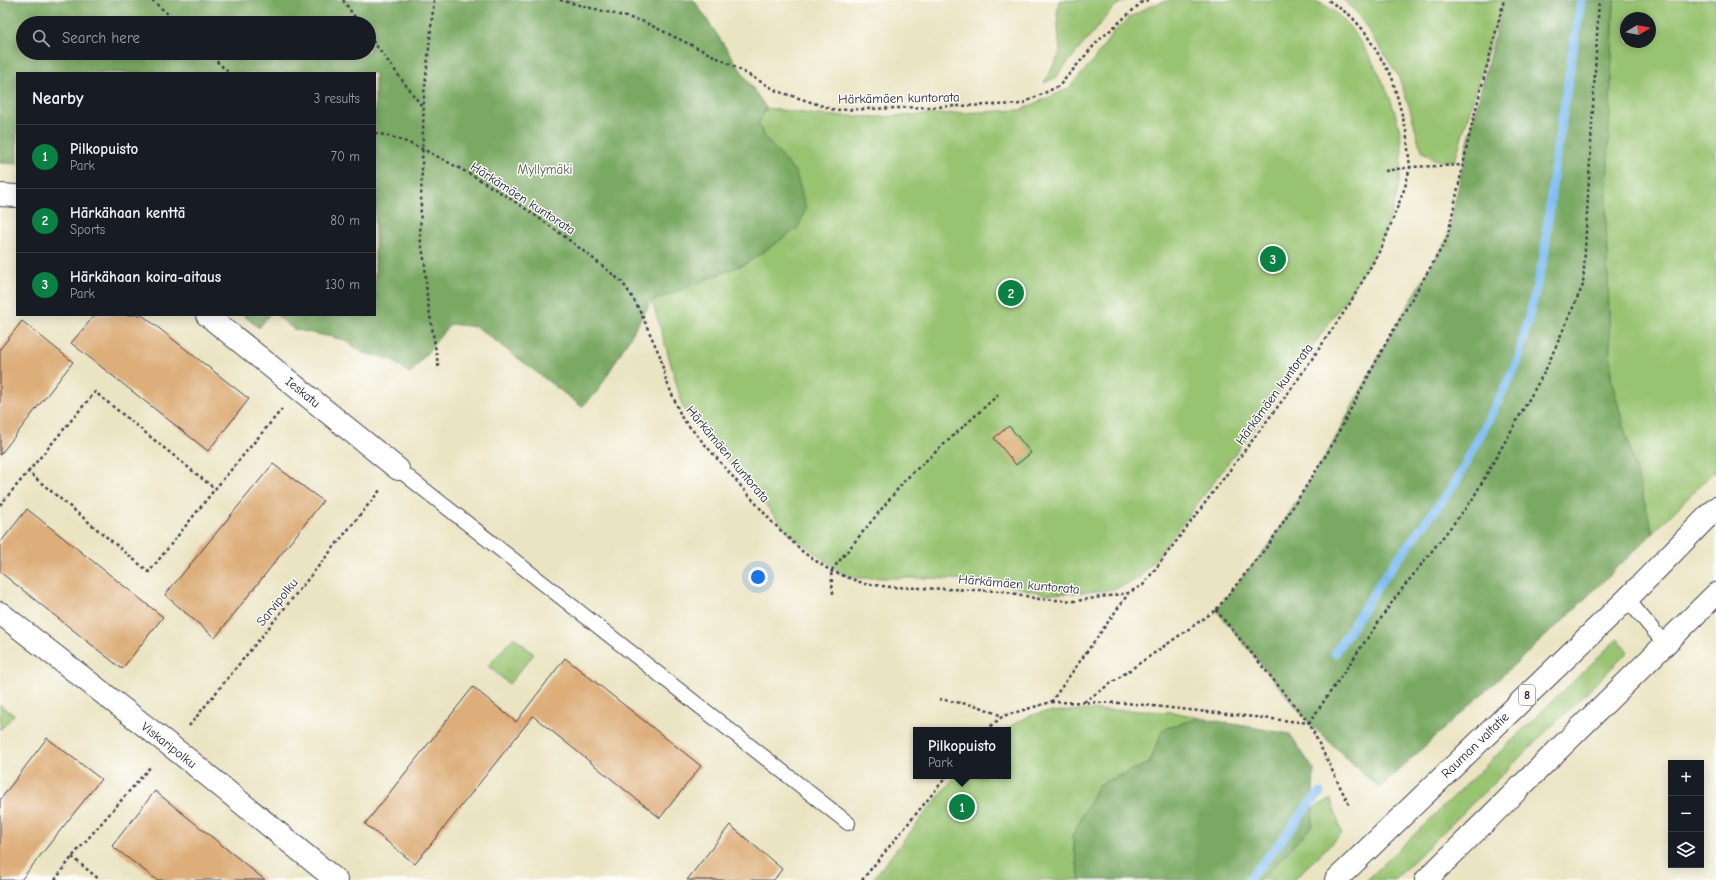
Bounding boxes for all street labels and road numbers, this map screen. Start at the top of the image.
street label: Härkämäen kuntorata [838,89,960,107]
street label: Härkämäen kuntorata [468,159,578,237]
street label: Härkämäen kuntorata [1232,340,1316,448]
street label: Ieskatu [283,374,323,410]
street label: Härkämäen kuntorata [683,403,773,505]
street label: Härkämäen kuntorata [958,571,1080,597]
street label: Sarvipolku [253,575,301,629]
road number: 8 [1519,685,1535,705]
street label: Rauman valtatie [1438,709,1512,781]
street label: Viskaripolku [138,719,200,771]

